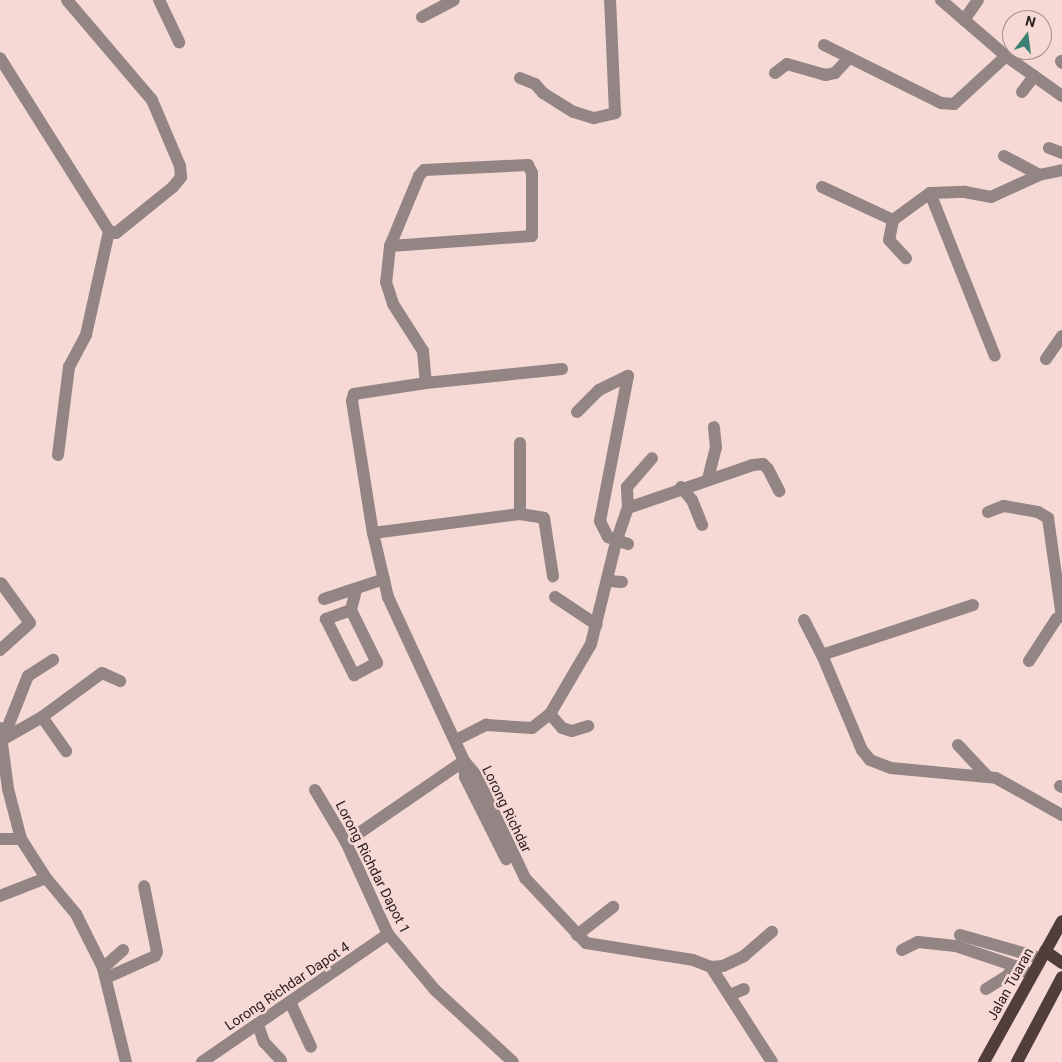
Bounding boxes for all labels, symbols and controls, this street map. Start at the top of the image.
north arrow [1002,10,1052,60]
text: N [1024,12,1037,30]
street label: Lorong Richdar [479,763,535,855]
street label: Lorong Richdar Dapot 1 [332,798,414,936]
street label: Lorong Richdar Dapot 4 [222,938,352,1034]
street label: Jalan Tuaran [983,945,1037,1023]

